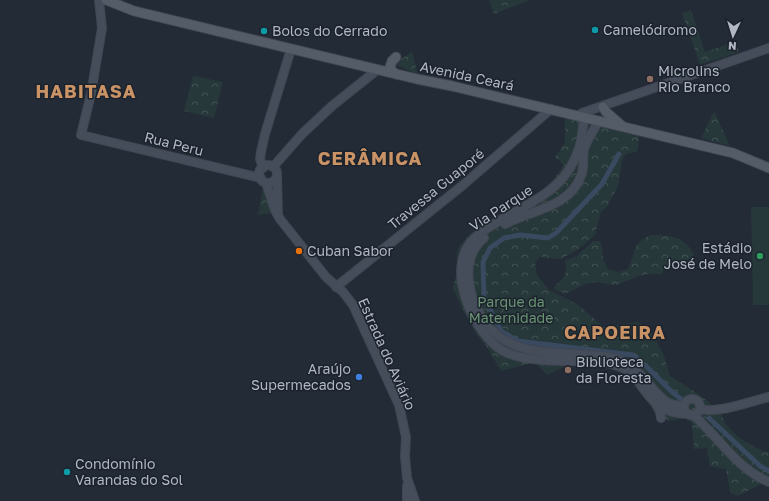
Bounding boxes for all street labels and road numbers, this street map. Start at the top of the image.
street label: Avenida Ceará [419,57,516,94]
street label: Rua Peru [143,128,205,159]
street label: Travessa Guaporé [384,145,487,233]
street label: Via Parque [466,181,536,234]
street label: Estrada do Aviário [355,295,420,413]

